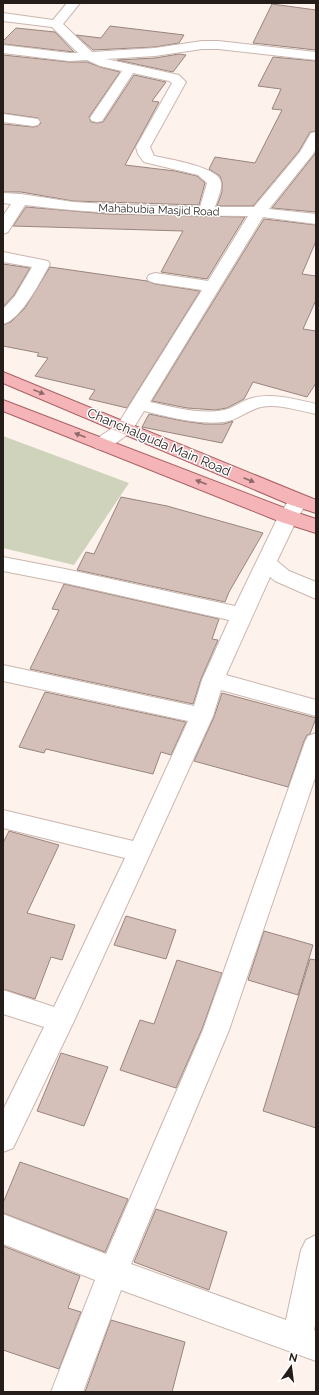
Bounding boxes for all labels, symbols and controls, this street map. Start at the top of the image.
street label: Mahabubia Masjid Road [98,201,220,219]
one-way arrow [34,390,46,396]
street label: Chanchalguda Main Road [85,405,233,479]
one-way arrow [74,432,85,438]
one-way arrow [244,477,255,483]
one-way arrow [194,479,206,485]
north arrow [271,1347,311,1387]
text: N [288,1350,299,1365]

